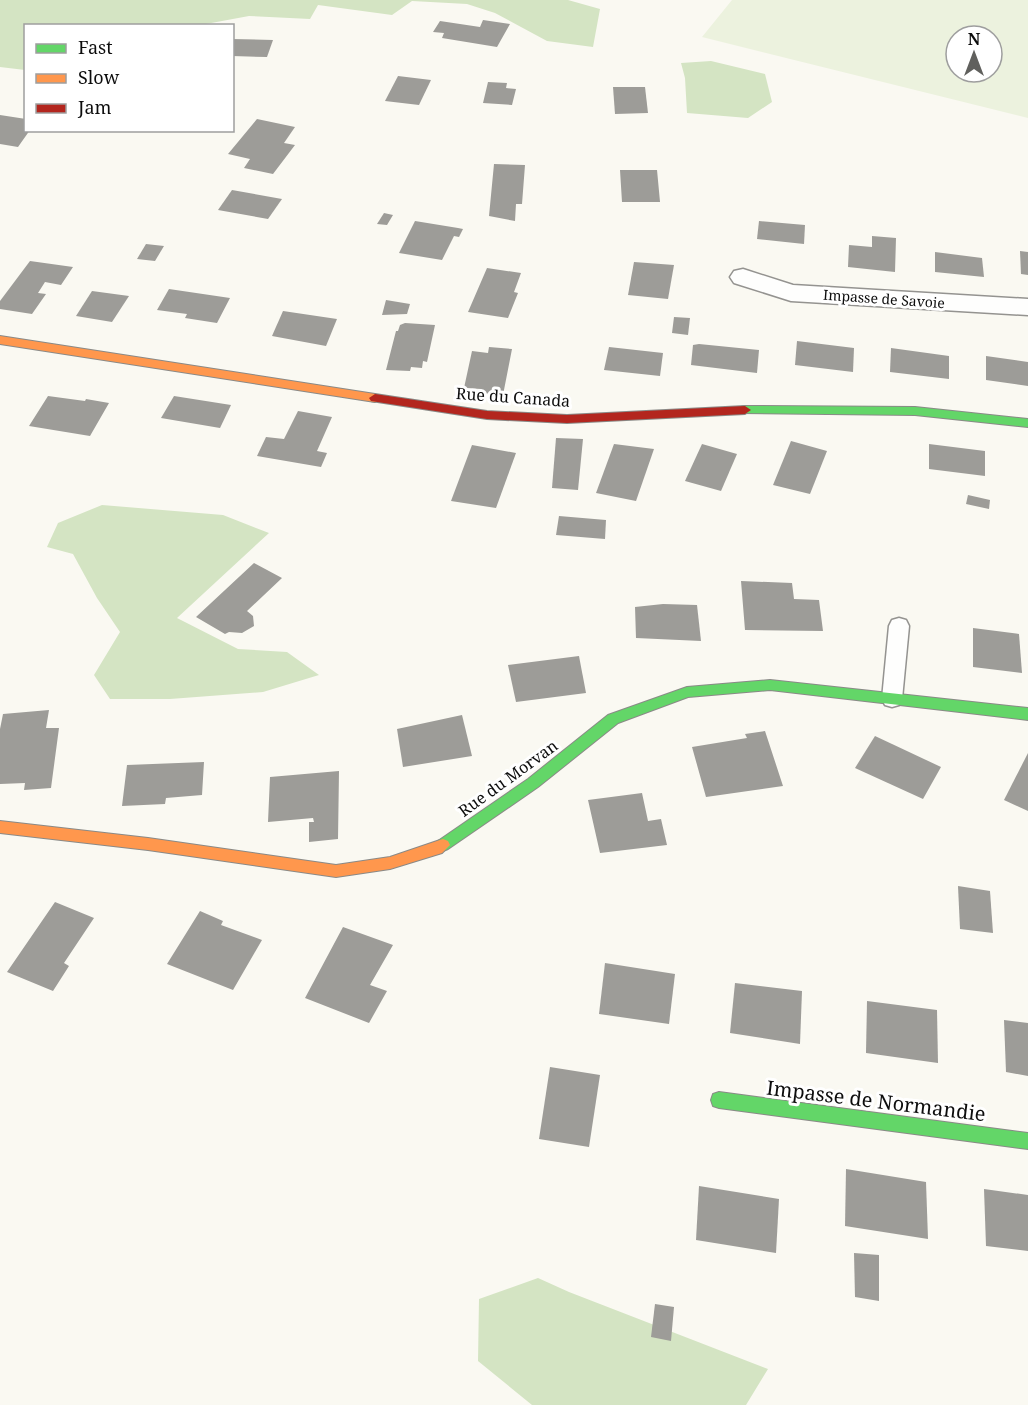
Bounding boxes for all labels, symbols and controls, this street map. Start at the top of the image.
legend [24,24,234,132]
north arrow [944,24,1004,84]
text: N [968,28,981,50]
text: Fast [78,35,113,59]
text: Slow [78,65,120,89]
text: Jam [77,95,112,119]
street label: Impasse de Savoie [823,285,946,312]
street label: Rue du Canada [455,382,571,412]
street label: Rue du Morvan [454,734,562,822]
street label: Impasse de Normandie [765,1074,987,1127]

